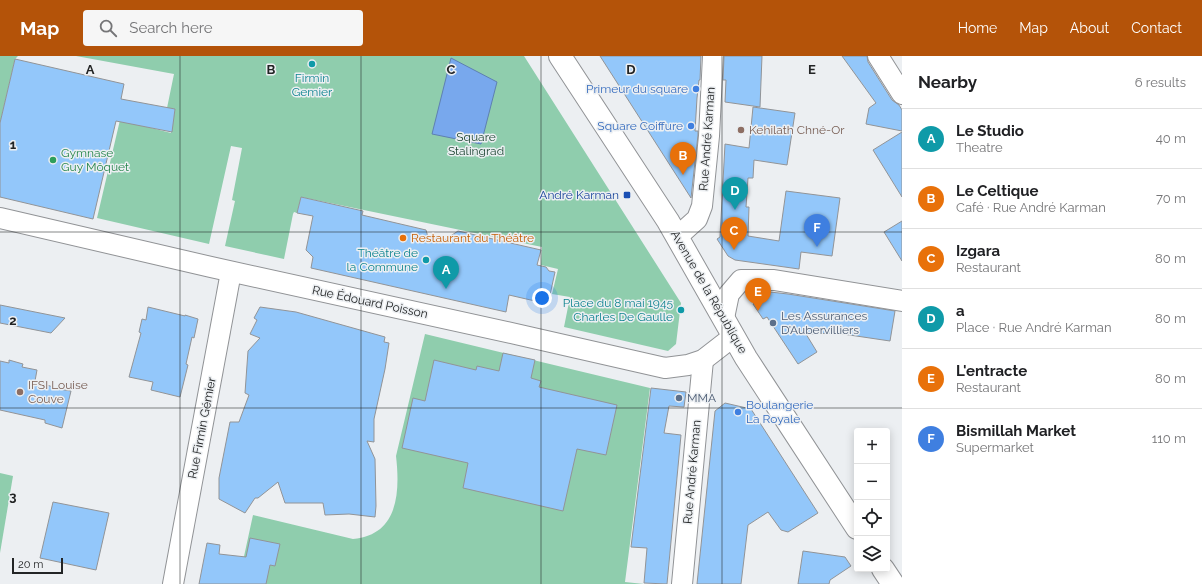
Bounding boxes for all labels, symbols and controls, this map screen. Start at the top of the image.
search box [83,10,363,46]
text: Map [20,17,59,39]
icon: search [97,17,119,39]
text: Search here [129,19,213,37]
text: Home [958,20,997,36]
text: Map [1019,20,1048,36]
text: About [1070,20,1109,36]
text: Contact [1131,20,1182,36]
marker: Firmin Gemier [307,59,317,69]
text: A [86,62,95,77]
text: B [267,62,276,77]
text: C [447,62,456,77]
text: D [626,62,636,77]
text: E [808,62,816,77]
place label: Firmin Gemier [292,71,333,99]
text: Nearby [918,72,977,92]
text: 6 results [1135,75,1186,90]
place label: Primeur du square [586,82,688,96]
marker: Primeur du square [691,84,701,94]
street label: Rue André Karman [696,86,718,192]
place label: Square Coiffure [597,119,683,133]
marker: Square Coiffure [686,121,696,131]
text: Le Studio [956,122,1024,140]
place label: Kehilath Chné-Or [749,123,845,137]
marker: Kehilath Chné-Or [736,125,746,135]
park label: Square Stalingrad [448,130,504,158]
text: A [927,131,935,146]
text: 40 m [1156,131,1186,146]
text: 1 [10,137,17,152]
text: Theatre [956,140,1003,155]
pin: B [670,142,696,175]
place label: Gymnase Guy Môquet [61,146,129,174]
marker: Gymnase Guy Môquet [48,155,58,165]
pin: D [722,177,748,210]
text: Le Celtique [956,182,1039,200]
place label: André Karman [539,188,619,202]
marker: André Karman [622,190,632,200]
text: B [927,191,935,206]
text: 70 m [1156,191,1186,206]
text: Café · Rue André Karman [956,200,1106,215]
pin: F [804,214,830,247]
pin: C [721,217,747,250]
street label: Avenue de la République [668,228,750,356]
place label: Restaurant du Théâtre [411,231,534,245]
marker: Restaurant du Théâtre [398,233,408,243]
text: Izgara [956,242,1000,260]
place label: Théâtre de la Commune [347,246,418,274]
text: C [927,251,935,266]
text: 80 m [1155,251,1186,266]
marker: Théâtre de la Commune [421,255,431,265]
pin: A [433,256,459,289]
text: Restaurant [956,260,1021,275]
pin: E [745,278,771,311]
street label: Rue Édouard Poisson [311,283,429,321]
your location [532,288,552,308]
place label: Place du 8 mai 1945 Charles De Gaulle [563,296,673,324]
text: a [956,302,965,320]
marker: Place du 8 mai 1945 Charles De Gaulle [676,305,686,315]
place label: Les Assurances D’Aubervilliers [781,309,867,337]
text: D [926,311,936,326]
text: 80 m [1155,311,1186,326]
text: 2 [9,313,17,328]
marker: Les Assurances D’Aubervilliers [768,318,778,328]
text: Place · Rue André Karman [956,320,1112,335]
text: L'entracte [956,362,1027,380]
text: E [927,371,935,386]
text: 80 m [1155,371,1186,386]
street label: Rue Firmin Gémier [185,375,219,480]
place label: IFSI Louise Couve [28,378,88,406]
text: Restaurant [956,380,1021,395]
marker: IFSI Louise Couve [15,387,25,397]
place label: MMA [687,391,716,405]
marker: MMA [674,393,684,403]
place label: Boulangerie La Royale [746,398,813,426]
marker: Boulangerie La Royale [733,407,743,417]
street label: Rue André Karman [680,419,704,525]
text: Bismillah Market [956,422,1076,440]
map controls [854,428,890,572]
button: + [854,428,890,464]
text: F [927,431,935,446]
text: 110 m [1152,431,1186,446]
text: Supermarket [956,440,1034,455]
button: − [854,464,890,500]
text: 3 [9,489,17,504]
button: locate [854,500,890,536]
button: layers [854,536,890,572]
scale bar [12,556,63,575]
text: 20 m [18,558,43,571]

